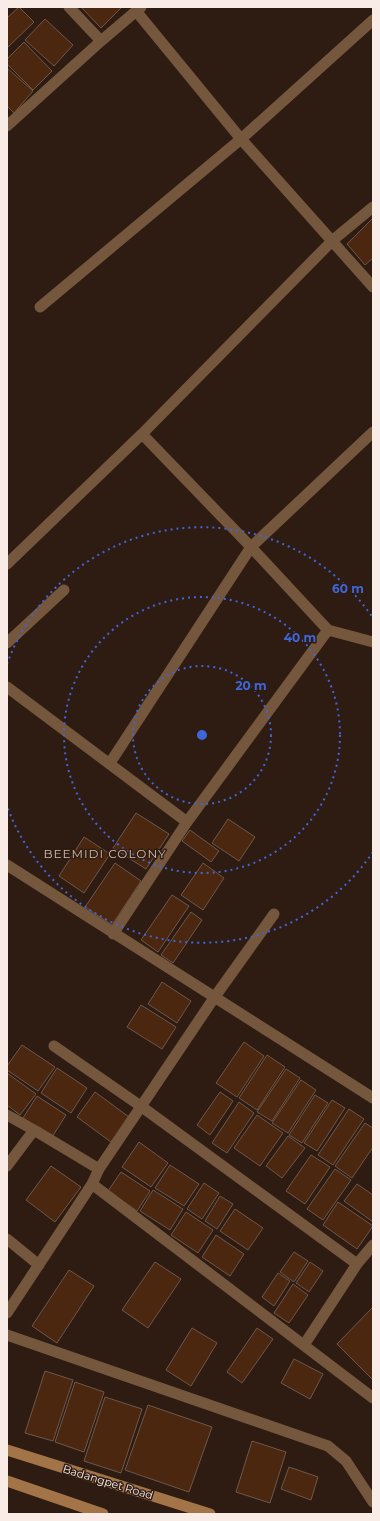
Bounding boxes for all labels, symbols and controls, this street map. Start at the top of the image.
text: 60 m [332,581,364,596]
text: 40 m [284,630,316,645]
text: 20 m [235,678,267,693]
centre of rings [195,728,209,742]
district label: BEEMIDI COLONY [43,846,167,861]
street label: Badangpet Road [61,1462,155,1502]

